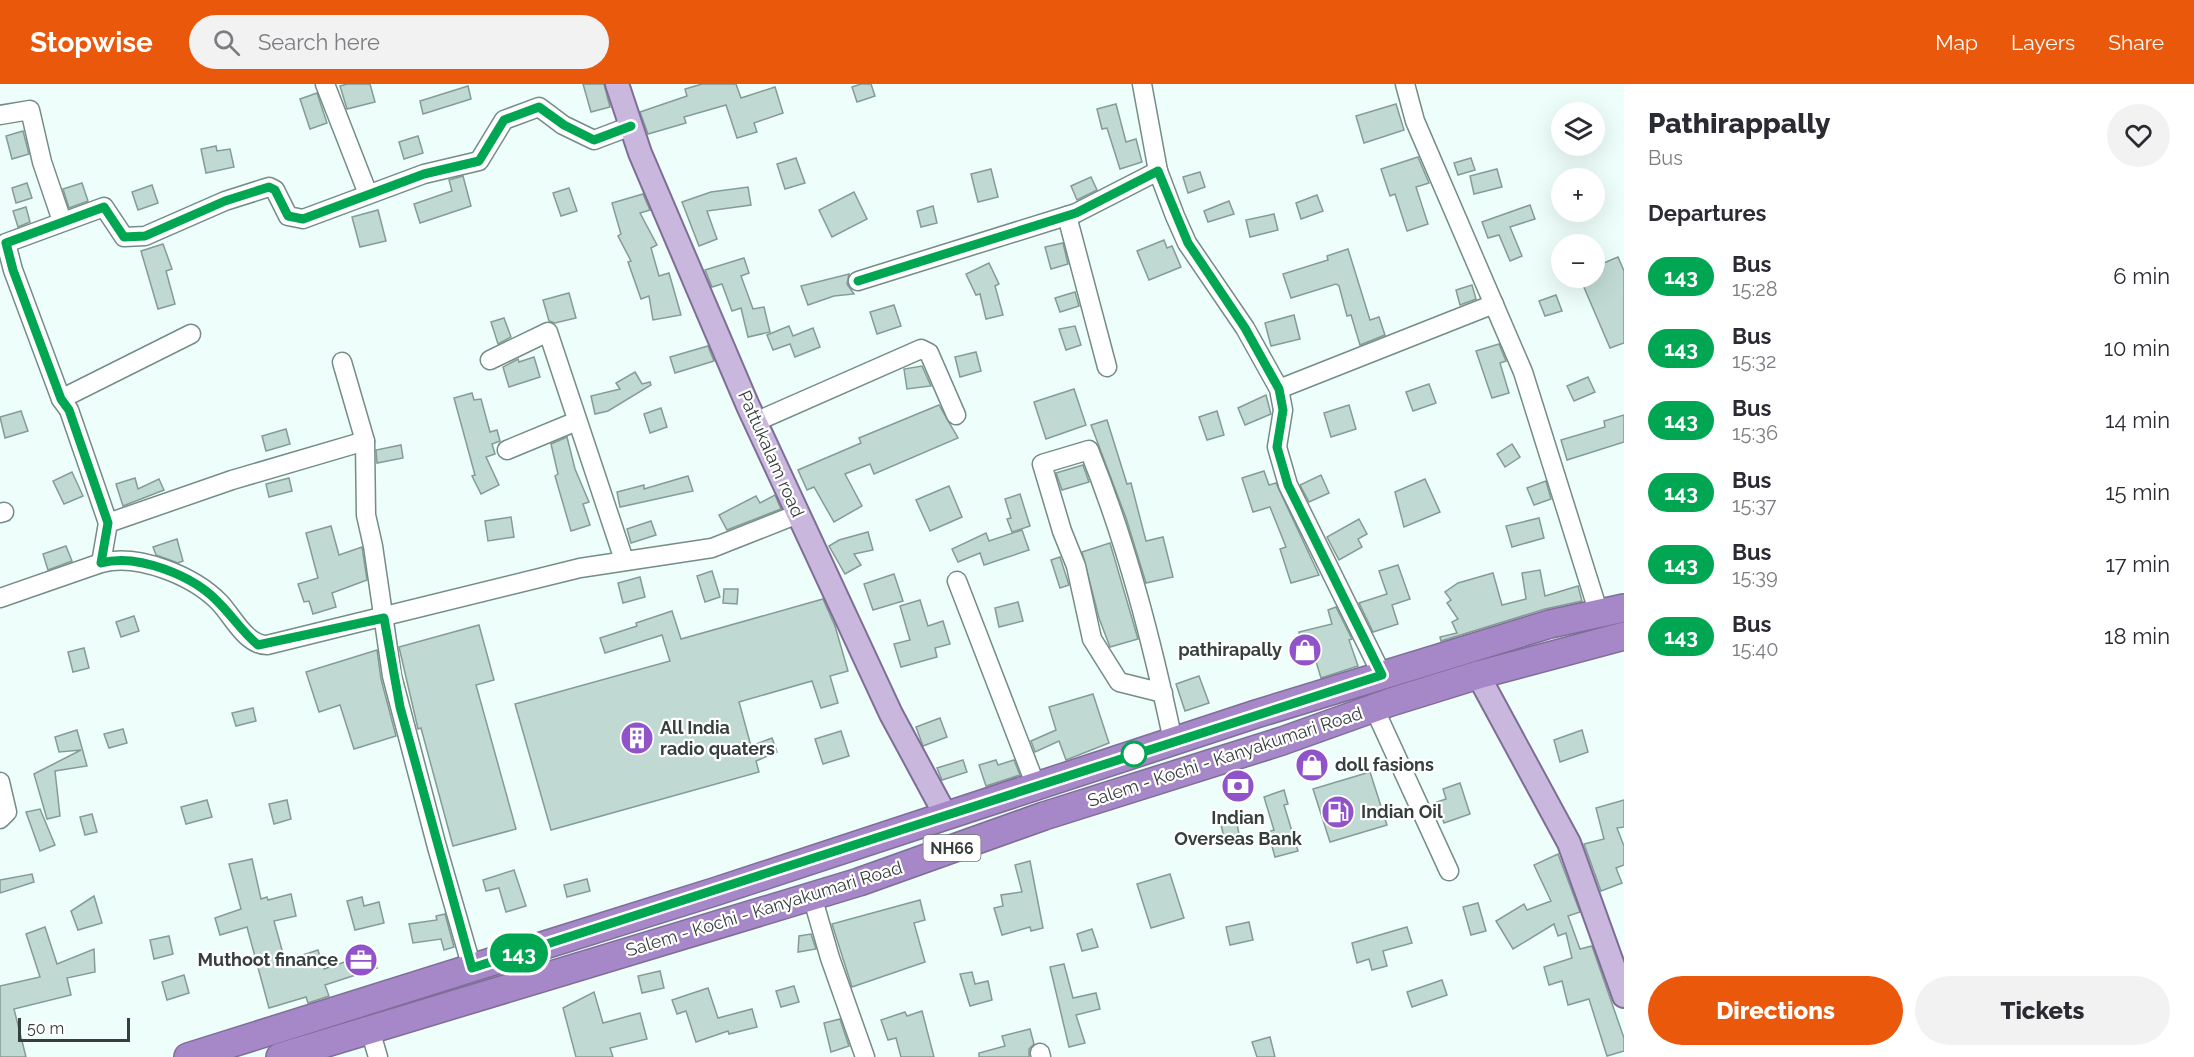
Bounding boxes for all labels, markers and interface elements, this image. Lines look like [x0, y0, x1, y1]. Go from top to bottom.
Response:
search box [189, 15, 609, 69]
text: Stopwise [30, 26, 153, 59]
icon: search [210, 26, 243, 59]
text: Search here [258, 29, 380, 55]
text: Map [1935, 30, 1978, 55]
text: Layers [2011, 30, 2075, 55]
text: Share [2108, 30, 2164, 55]
map controls [1551, 102, 1605, 288]
button: layers [1551, 102, 1605, 156]
button: heart [2107, 104, 2170, 167]
text: Pathirappally [1648, 107, 1831, 140]
text: Bus [1648, 146, 1683, 170]
button: + [1551, 168, 1605, 222]
text: Departures [1648, 200, 1766, 226]
button: − [1551, 234, 1605, 288]
text: Bus [1732, 251, 1771, 277]
text: 6 min [2113, 263, 2170, 289]
text: 143 [1664, 264, 1698, 289]
text: 15:28 [1732, 277, 1778, 301]
text: Bus [1732, 323, 1771, 349]
text: 10 min [2104, 335, 2170, 361]
text: 143 [1664, 336, 1698, 361]
text: 15:32 [1732, 349, 1776, 373]
street label: Pattukalam road [734, 387, 809, 520]
text: Bus [1732, 395, 1771, 421]
text: 14 min [2105, 407, 2170, 433]
text: 143 [1664, 408, 1698, 433]
text: 15:36 [1732, 421, 1778, 445]
text: Bus [1732, 467, 1771, 493]
text: 15 min [2105, 479, 2170, 505]
text: 143 [1664, 480, 1698, 505]
text: 15:37 [1732, 493, 1777, 517]
text: Bus [1732, 539, 1771, 565]
text: 17 min [2105, 551, 2170, 577]
text: 143 [1664, 552, 1698, 577]
text: 15:39 [1732, 565, 1778, 589]
text: Bus [1732, 611, 1771, 637]
text: 18 min [2104, 623, 2170, 649]
text: 143 [1664, 624, 1698, 649]
shop icon: pathirapally [1287, 632, 1323, 668]
text: 15:40 [1732, 637, 1778, 661]
place label: pathirapally [1178, 639, 1282, 660]
street label: Salem - Kochi - Kanyakumari Road [1085, 702, 1365, 811]
place label: All India radio quaters [660, 717, 775, 759]
building icon: All India radio quaters [619, 720, 655, 756]
unlabelled marker [1121, 741, 1147, 767]
shop icon: doll fasions [1294, 747, 1330, 783]
place label: doll fasions [1335, 754, 1434, 775]
bank icon: Indian Overseas Bank [1220, 768, 1256, 804]
fuel station icon: Indian Oil [1320, 794, 1356, 830]
place label: Indian Oil [1361, 801, 1443, 822]
place label: Indian Overseas Bank [1174, 807, 1303, 849]
road number: NH66 [924, 835, 980, 861]
street label: Salem - Kochi - Kanyakumari Road [623, 856, 905, 961]
line badge: 143 [484, 934, 554, 972]
text: 143 [502, 941, 536, 966]
office icon: Muthoot finance [343, 942, 379, 978]
place label: Muthoot finance [198, 949, 338, 970]
button: Directions [1648, 976, 1903, 1045]
button: Tickets [1915, 976, 2170, 1045]
scale bar [18, 1015, 130, 1042]
text: 50 m [27, 1019, 64, 1038]

